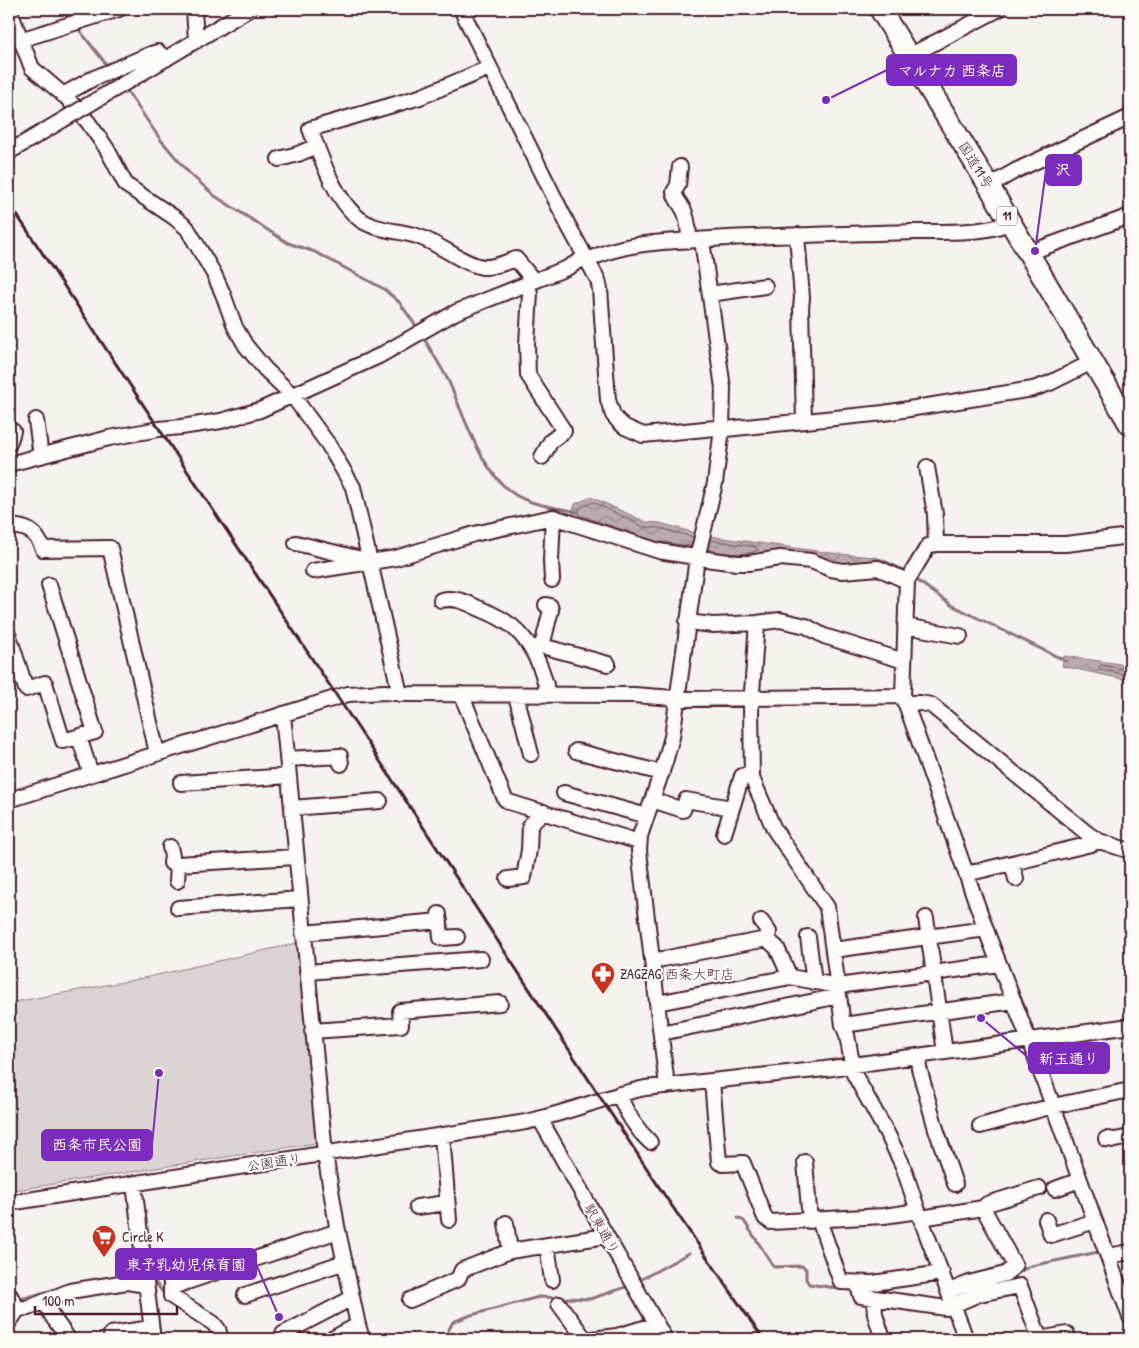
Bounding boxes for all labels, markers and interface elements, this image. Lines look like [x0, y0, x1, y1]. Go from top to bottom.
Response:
callout: マルナカ 西条店 [887, 55, 1016, 85]
text: マルナカ 西条店 [898, 60, 1006, 81]
street label: 国道11号 [955, 138, 998, 192]
callout: 沢 [1046, 155, 1081, 185]
text: 沢 [1055, 159, 1071, 180]
road number: 11 [997, 207, 1017, 226]
pharmacy icon: ZAGZAG 西条大町店 [590, 961, 616, 995]
place label: ZAGZAG 西条大町店 [620, 964, 735, 983]
callout: 新玉通り [1029, 1043, 1109, 1073]
text: 新玉通り [1039, 1048, 1099, 1069]
callout: 西条市民公園 [42, 1130, 152, 1160]
text: 西条市民公園 [52, 1134, 142, 1155]
street label: 公園通り [245, 1148, 303, 1175]
street label: 駅東通り [580, 1200, 625, 1258]
supermarket icon: Circle K [91, 1224, 117, 1258]
place label: Circle K [122, 1227, 164, 1246]
callout: 東予乳幼児保育園 [116, 1249, 256, 1279]
text: 東予乳幼児保育園 [126, 1254, 246, 1275]
scale bar [35, 1283, 178, 1315]
text: 100 m [42, 1290, 75, 1311]

